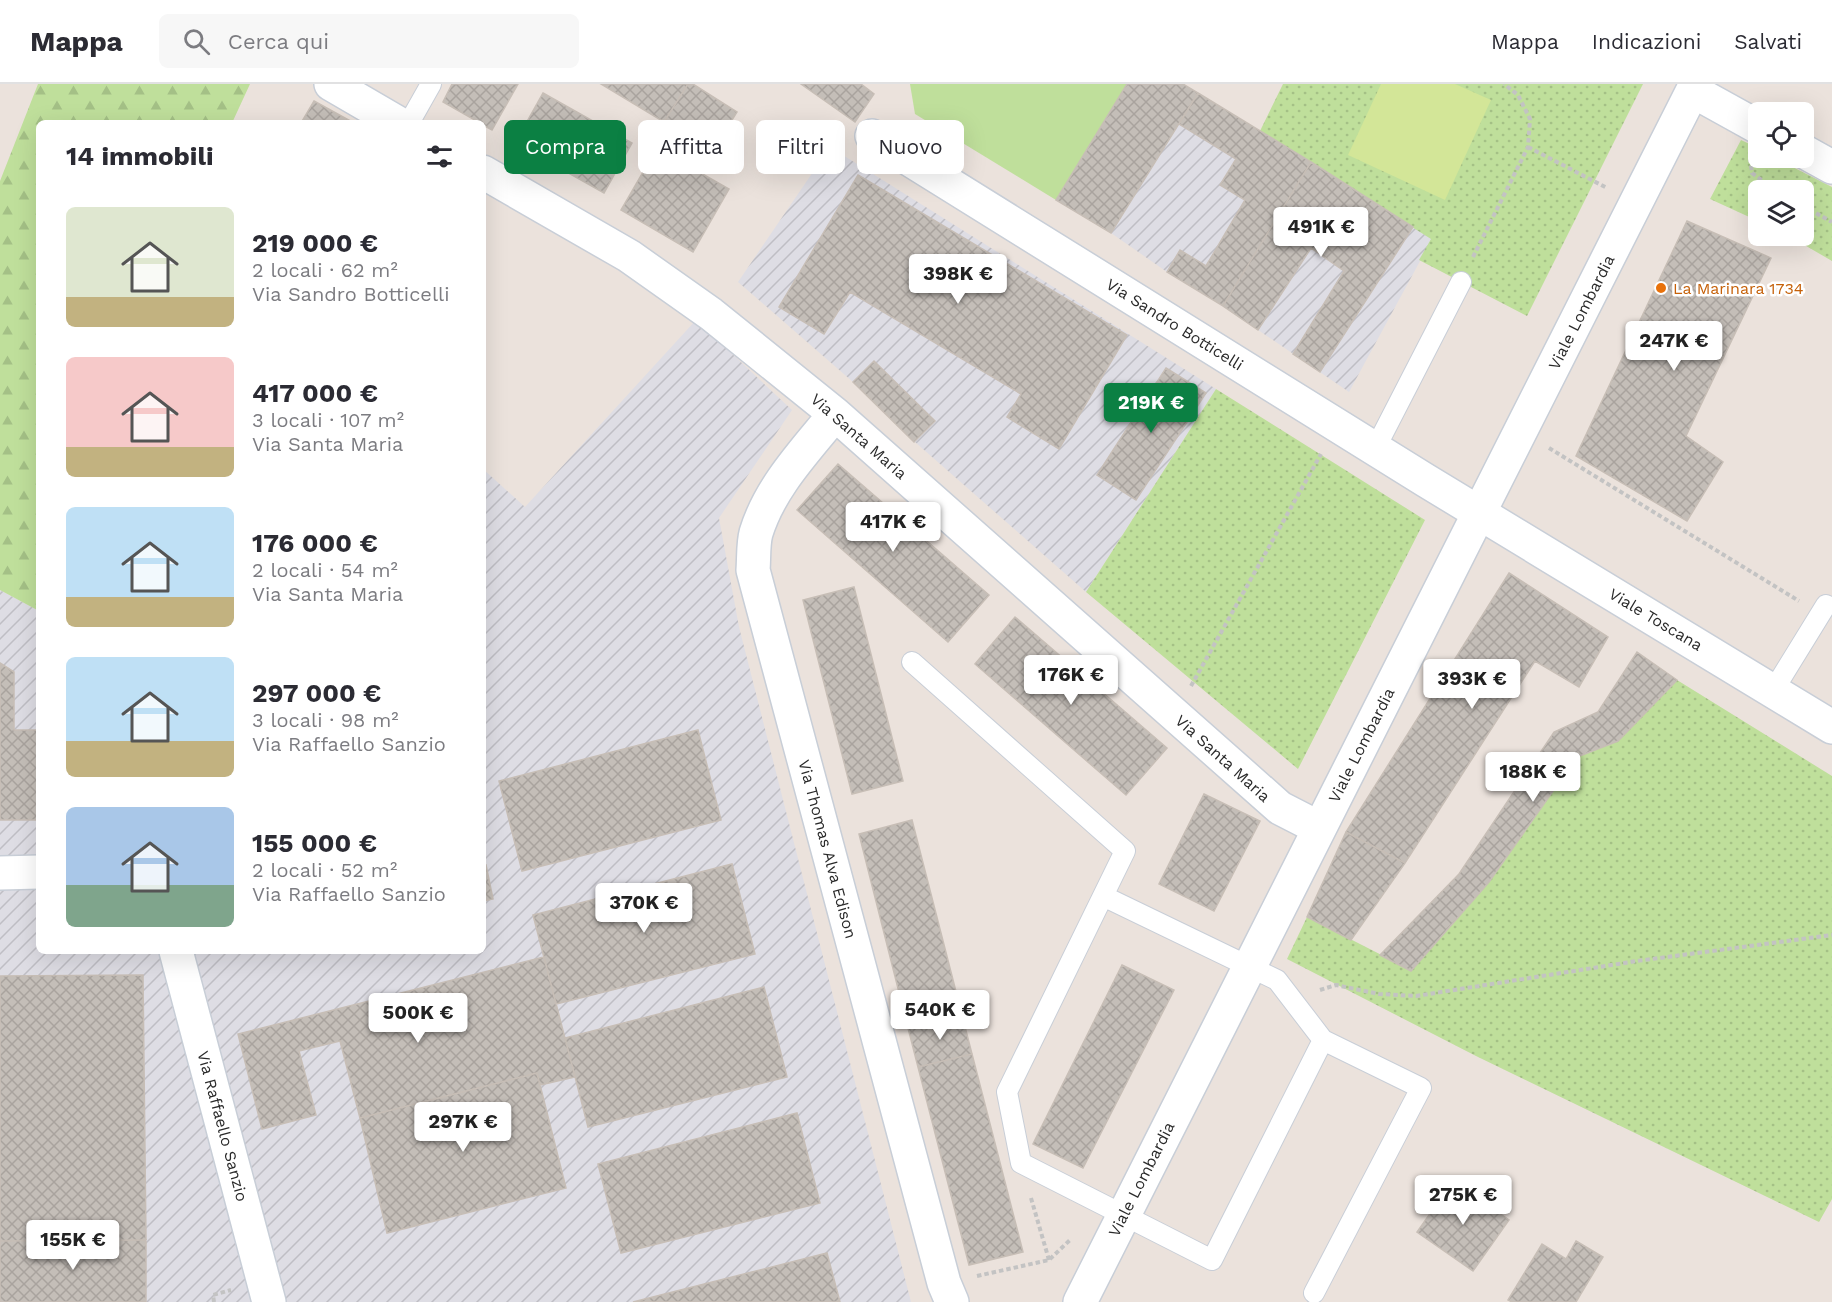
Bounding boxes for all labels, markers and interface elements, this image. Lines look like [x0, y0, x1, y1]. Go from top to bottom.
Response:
search box [159, 14, 579, 68]
text: Mappa [30, 25, 123, 58]
icon: search [180, 25, 213, 58]
text: Cerca qui [228, 29, 329, 54]
text: Mappa [1491, 29, 1559, 54]
text: Indicazioni [1592, 29, 1701, 54]
text: Salvati [1734, 29, 1802, 54]
map controls [1748, 102, 1814, 246]
button: locate [1748, 102, 1814, 168]
chip: Compra [504, 120, 626, 174]
chip: Affitta [638, 120, 744, 174]
chip: Filtri [756, 120, 845, 174]
chip: Nuovo [857, 120, 964, 174]
icon: filters [423, 140, 456, 173]
text: 14 immobili [66, 141, 213, 171]
button: layers [1748, 180, 1814, 246]
pin: 491K € [1272, 207, 1370, 258]
text: 491K € [1287, 214, 1355, 238]
text: 219 000 € [252, 228, 378, 258]
icon: home [114, 231, 186, 303]
street label: Viale Lombardia [1544, 252, 1619, 373]
pin: 398K € [909, 254, 1007, 305]
text: 2 locali · 62 m² [252, 258, 398, 282]
text: 398K € [923, 261, 993, 285]
street label: Via Sandro Botticelli [1103, 275, 1247, 374]
place label: La Marinara 1734 [1673, 279, 1804, 298]
marker: La Marinara 1734 [1654, 281, 1668, 295]
text: Via Sandro Botticelli [252, 282, 449, 306]
pin: 247K € [1625, 321, 1723, 372]
text: 247K € [1639, 328, 1709, 352]
text: 417 000 € [252, 378, 378, 408]
icon: home [114, 381, 186, 453]
pin: 219K € [1102, 383, 1200, 434]
street label: Via Santa Maria [807, 390, 911, 483]
text: 219K € [1118, 390, 1184, 414]
text: 3 locali · 107 m² [252, 408, 404, 432]
text: Via Santa Maria [252, 432, 403, 456]
pin: 417K € [844, 502, 942, 553]
text: 417K € [860, 509, 926, 533]
text: 176 000 € [252, 528, 378, 558]
icon: home [114, 531, 186, 603]
text: 2 locali · 54 m² [252, 558, 398, 582]
text: Via Santa Maria [252, 582, 403, 606]
street label: Viale Toscana [1606, 584, 1706, 655]
pin: 176K € [1022, 655, 1120, 706]
pin: 393K € [1423, 659, 1521, 710]
text: 176K € [1038, 662, 1104, 686]
text: 393K € [1437, 666, 1507, 690]
text: 297 000 € [252, 678, 381, 708]
icon: home [114, 681, 186, 753]
street label: Viale Lombardia [1324, 685, 1399, 806]
text: 3 locali · 98 m² [252, 708, 399, 732]
street label: Via Santa Maria [1171, 711, 1274, 806]
text: Via Raffaello Sanzio [252, 732, 446, 756]
pin: 188K € [1484, 752, 1582, 803]
street label: Via Thomas Alva Edison [794, 758, 861, 941]
text: 188K € [1499, 759, 1567, 783]
text: 155 000 € [252, 828, 377, 858]
icon: home [114, 831, 186, 903]
text: 2 locali · 52 m² [252, 858, 397, 882]
text: Via Raffaello Sanzio [252, 882, 446, 906]
pin: 370K € [595, 883, 693, 934]
text: 370K € [609, 890, 679, 914]
pin: 540K € [891, 990, 989, 1041]
pin: 500K € [369, 993, 467, 1044]
text: 540K € [905, 997, 975, 1021]
text: 500K € [383, 1000, 453, 1024]
street label: Via Raffaello Sanzio [193, 1049, 252, 1203]
pin: 297K € [414, 1102, 512, 1153]
text: 297K € [428, 1109, 498, 1133]
street label: Viale Lombardia [1104, 1119, 1179, 1240]
pin: 275K € [1414, 1175, 1512, 1226]
text: 275K € [1429, 1182, 1497, 1206]
pin: 155K € [24, 1220, 122, 1271]
text: 155K € [40, 1227, 106, 1251]

